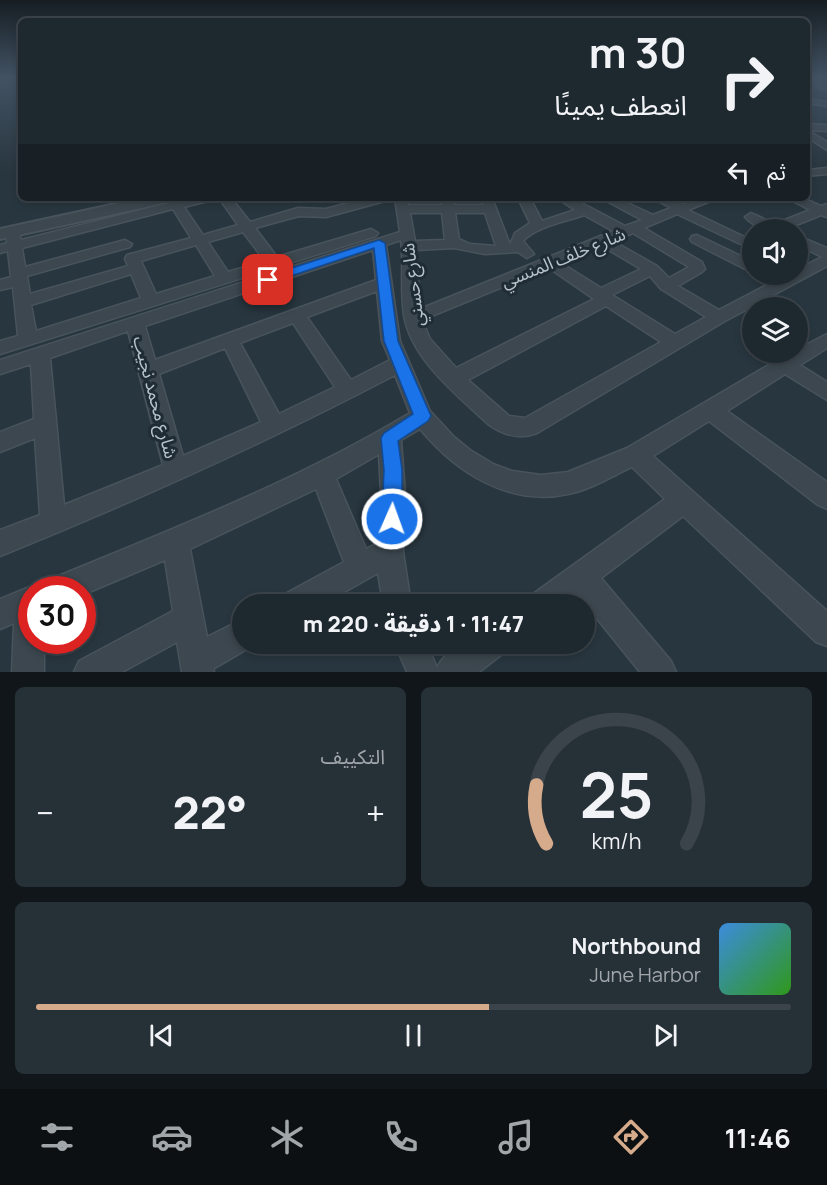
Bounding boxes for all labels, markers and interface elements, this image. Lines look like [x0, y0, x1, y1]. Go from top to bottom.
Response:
text: 30 m [589, 23, 687, 81]
icon: right [708, 42, 786, 120]
text: انعطف يمينًا [554, 86, 687, 123]
icon: left [722, 156, 755, 189]
text: ثم [767, 157, 786, 187]
map controls [742, 219, 808, 363]
button: sound [742, 219, 808, 285]
street label: شارع خلف المنسي [497, 221, 630, 296]
street label: شارع حسني [395, 241, 432, 328]
pin [242, 254, 293, 305]
icon: arrive [251, 263, 284, 296]
button: layers [742, 297, 808, 363]
street label: شارع محمد نجيب [125, 333, 184, 462]
position arrow [360, 487, 424, 551]
speed limit sign: 30 [18, 576, 96, 654]
text: 11:47 · 1 دقيقة · 220 m [303, 609, 524, 639]
text: التكييف [321, 743, 385, 770]
text: 25 [580, 751, 653, 837]
text: 22° [173, 781, 247, 843]
text: − [36, 790, 54, 835]
text: + [366, 790, 385, 835]
text: km/h [592, 826, 641, 855]
text: Northbound [571, 931, 701, 961]
text: June Harbor [589, 961, 701, 988]
icon: previous [145, 1019, 178, 1052]
icon: pause [397, 1019, 430, 1052]
icon: next [649, 1019, 682, 1052]
icon: filters [36, 1116, 78, 1158]
icon: car [151, 1116, 193, 1158]
icon: climate [266, 1116, 308, 1158]
icon: phone [380, 1116, 422, 1158]
icon: music [495, 1116, 537, 1158]
icon: directions [610, 1116, 652, 1158]
text: 11:46 [725, 1119, 791, 1156]

